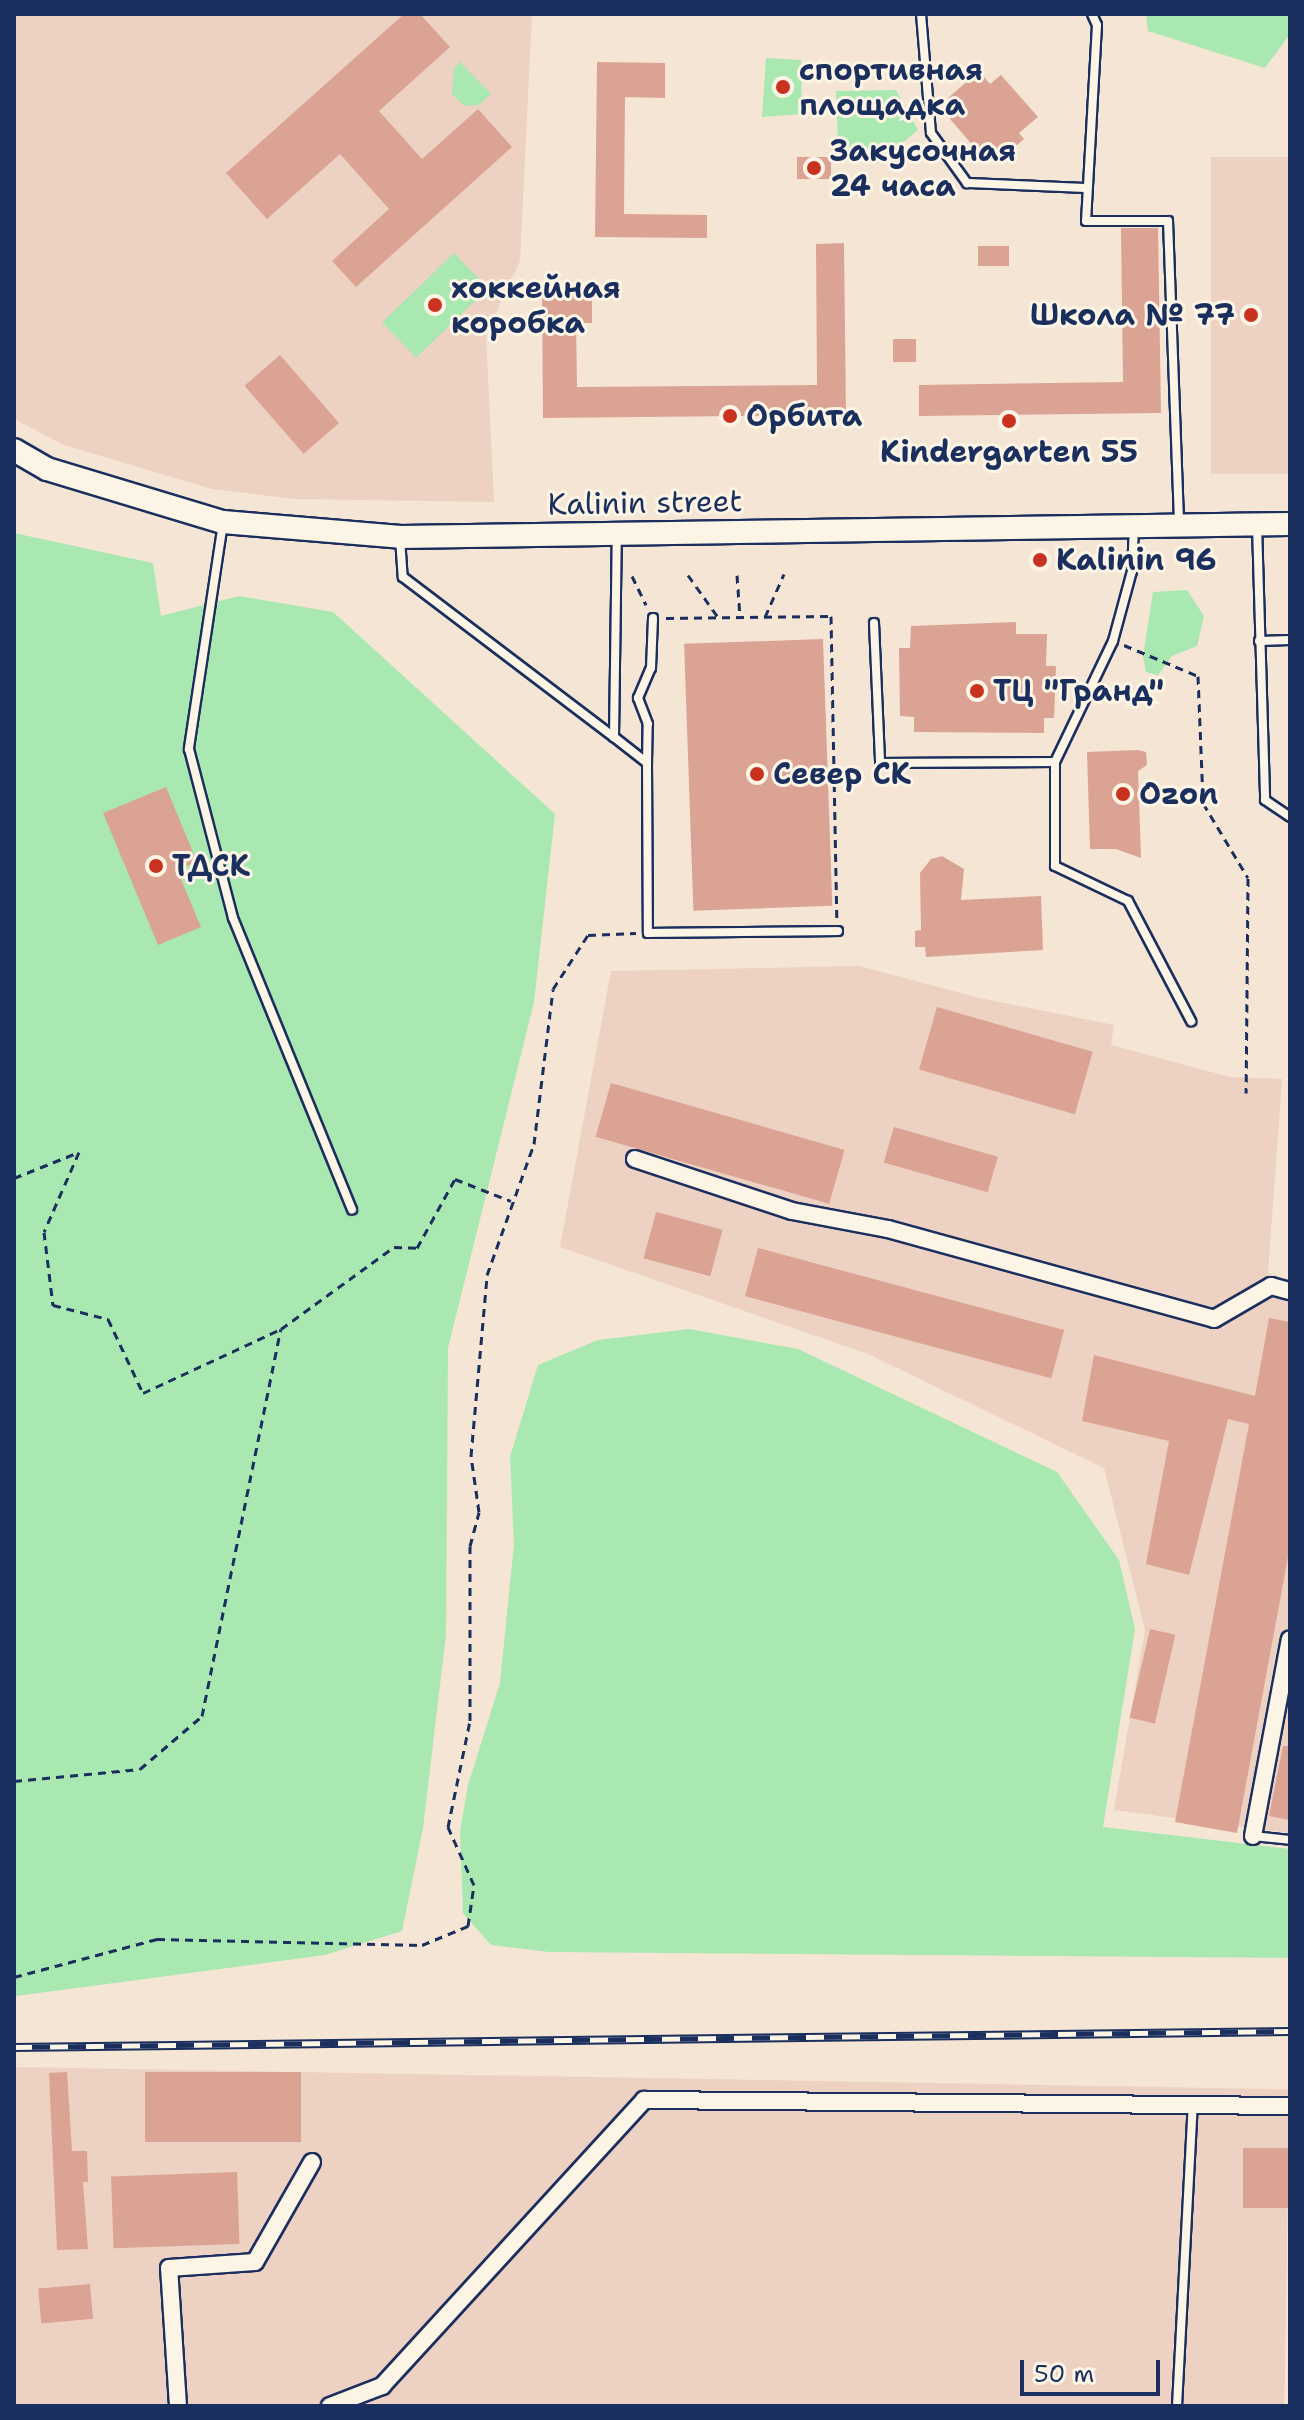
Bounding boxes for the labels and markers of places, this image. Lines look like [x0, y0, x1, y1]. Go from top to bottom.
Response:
place label: спортивная площадка [799, 52, 983, 122]
marker: спортивная площадка [774, 78, 792, 96]
place label: Закусочная 24 часа [830, 133, 1016, 204]
marker: Закусочная 24 часа [805, 159, 823, 177]
place label: хоккейная коробка [451, 270, 621, 340]
marker: хоккейная коробка [426, 296, 444, 314]
place label: Школа № 77 [1030, 297, 1235, 333]
marker: Школа № 77 [1242, 306, 1260, 324]
place label: Орбита [746, 398, 862, 434]
marker: Орбита [721, 407, 739, 425]
marker: Kindergarten 55 [1000, 412, 1018, 430]
place label: Kindergarten 55 [880, 434, 1138, 470]
place label: Kalinin 96 [1056, 542, 1216, 578]
marker: Kalinin 96 [1031, 551, 1049, 569]
place label: ТЦ "Гранд" [993, 673, 1164, 709]
marker: ТЦ "Гранд" [968, 682, 986, 700]
place label: Север СК [773, 756, 911, 792]
marker: Север СК [748, 765, 766, 783]
place label: Ozon [1139, 776, 1218, 812]
marker: Ozon [1114, 785, 1132, 803]
place label: ТДСК [172, 848, 250, 884]
marker: ТДСК [147, 857, 165, 875]

